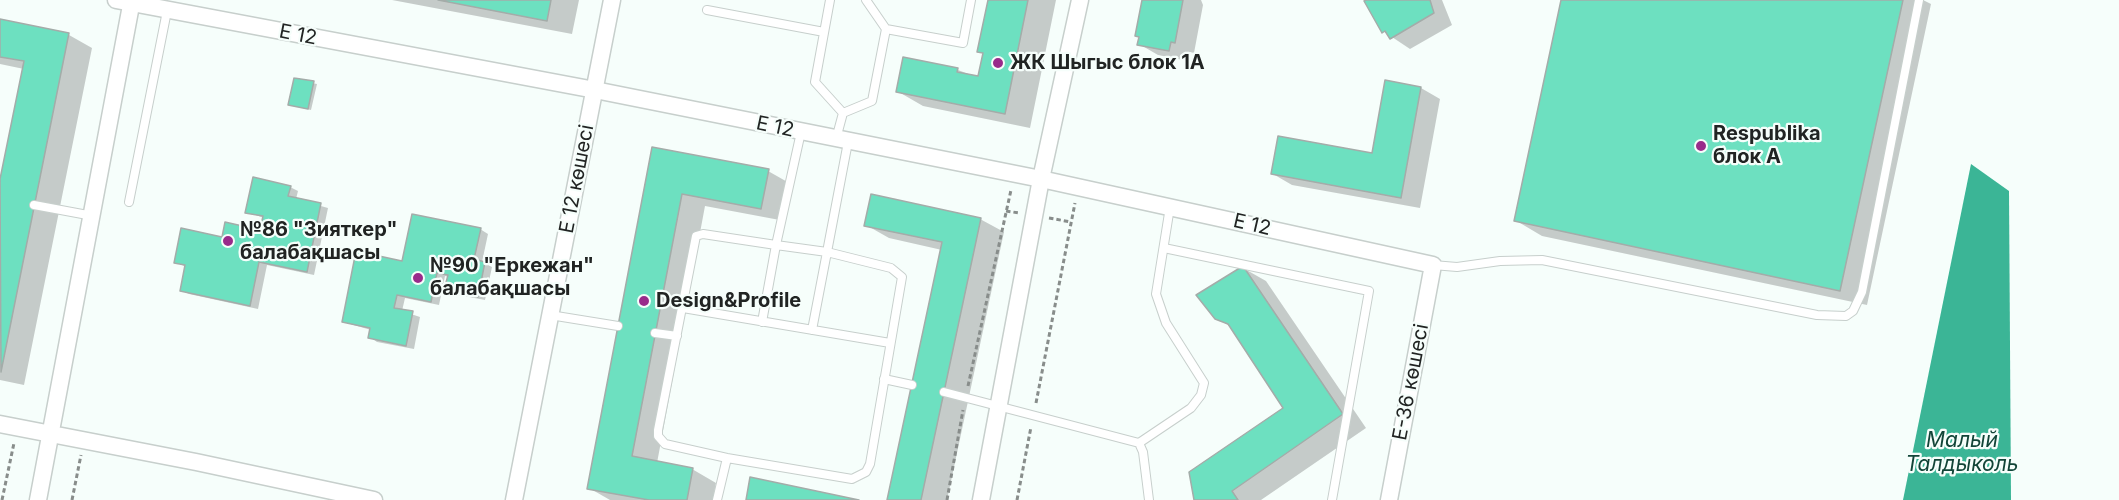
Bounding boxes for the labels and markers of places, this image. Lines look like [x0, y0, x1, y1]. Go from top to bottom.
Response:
place label: ЖК Шыгыс блок 1А [1010, 51, 1205, 75]
marker: ЖК Шыгыс блок 1А [991, 56, 1005, 70]
place label: Respublika блок А [1713, 122, 1821, 169]
marker: Respublika блок А [1694, 139, 1708, 153]
place label: №86 "Зияткер" балабақшасы [240, 218, 397, 265]
marker: №86 "Зияткер" балабақшасы [221, 234, 235, 248]
place label: №90 "Еркежан" балабақшасы [430, 254, 594, 301]
marker: №90 "Еркежан" балабақшасы [411, 271, 425, 285]
place label: Design&Profile [656, 289, 801, 313]
marker: Design&Profile [637, 294, 651, 308]

